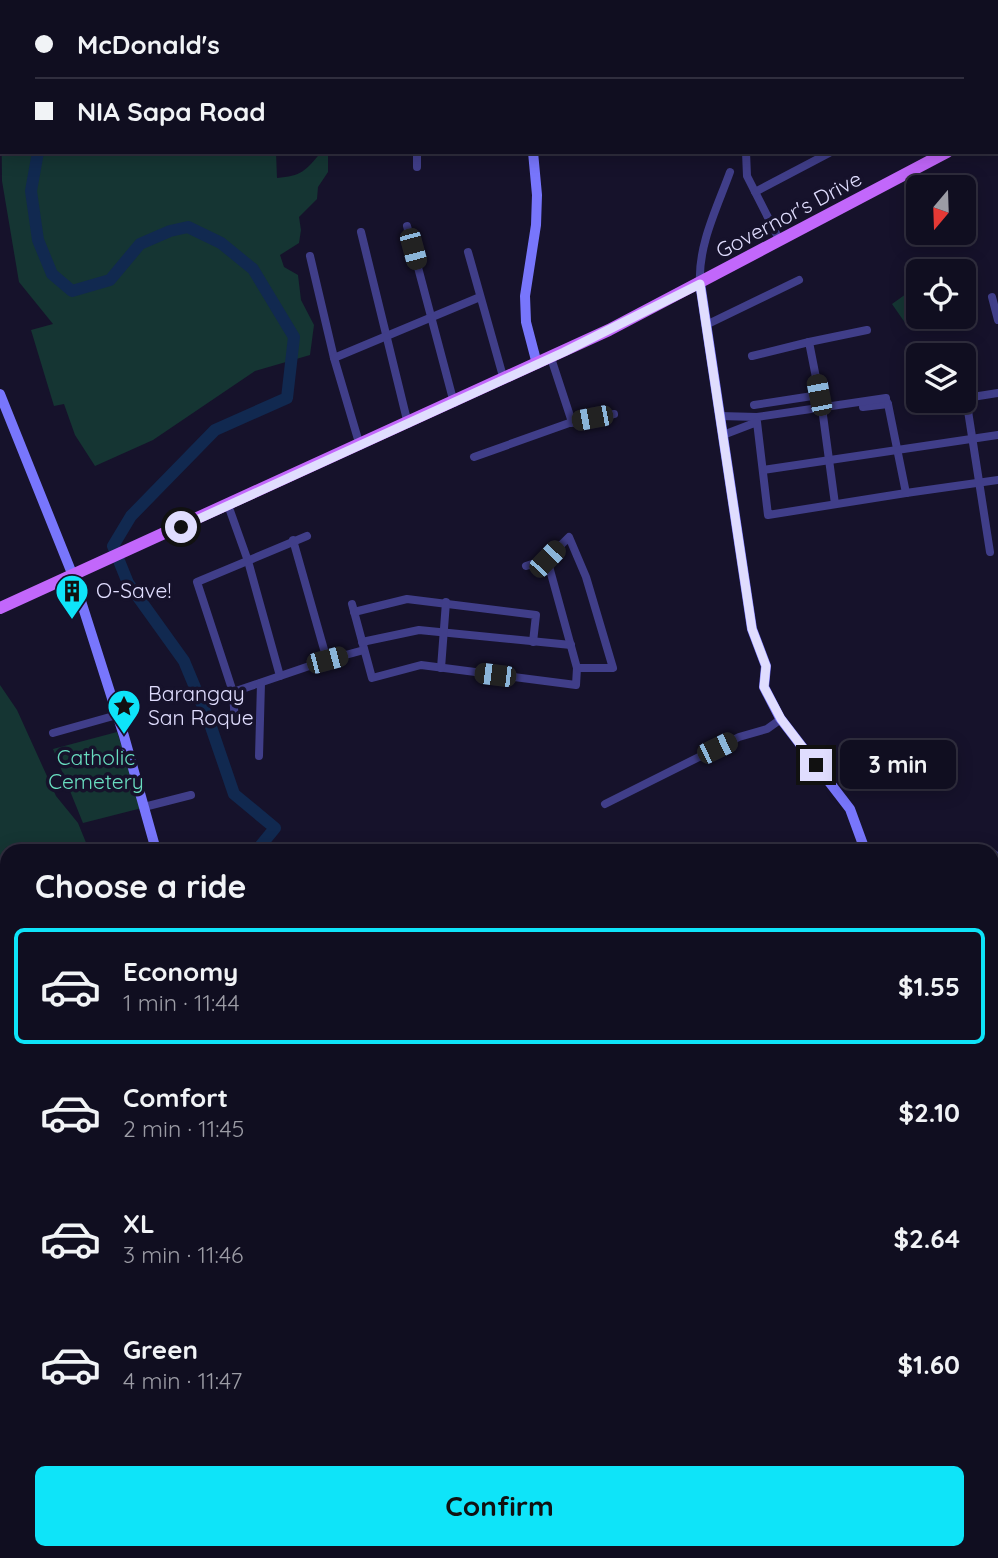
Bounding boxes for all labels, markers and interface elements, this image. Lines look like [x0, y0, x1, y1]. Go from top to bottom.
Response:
text: McDonald's [77, 28, 220, 61]
text: NIA Sapa Road [77, 95, 266, 128]
street label: Governor's Drive [711, 165, 866, 263]
north arrow [906, 175, 976, 245]
map controls [906, 175, 976, 413]
car [398, 226, 429, 272]
button: locate [906, 259, 976, 329]
button: layers [906, 343, 976, 413]
car [805, 372, 834, 418]
car [570, 404, 615, 432]
route start [165, 511, 197, 543]
car [525, 537, 570, 581]
building icon: O-Save! [53, 572, 91, 621]
place label: O-Save! [96, 577, 171, 603]
car [304, 644, 351, 676]
car [473, 662, 518, 688]
place label: Barangay San Roque [148, 680, 254, 730]
place icon: Barangay San Roque [105, 687, 143, 736]
car [694, 729, 741, 767]
callout: 3 min [840, 740, 956, 790]
park label: Catholic Cemetery [48, 744, 144, 794]
route end [800, 749, 832, 781]
text: 3 min [868, 750, 928, 779]
text: Choose a ride [35, 866, 247, 906]
icon: car [39, 955, 102, 1018]
text: Economy [123, 955, 238, 988]
text: $1.55 [898, 970, 960, 1003]
text: 1 min · 11:44 [123, 988, 240, 1017]
icon: car [39, 1081, 102, 1144]
text: Comfort [123, 1081, 228, 1114]
text: $2.10 [898, 1096, 960, 1129]
text: 2 min · 11:45 [123, 1114, 244, 1143]
icon: car [39, 1207, 102, 1270]
text: XL [123, 1207, 155, 1240]
text: $2.64 [894, 1222, 960, 1255]
text: 3 min · 11:46 [123, 1240, 243, 1269]
icon: car [39, 1333, 102, 1396]
text: Green [123, 1333, 198, 1366]
text: $1.60 [898, 1348, 960, 1381]
text: 4 min · 11:47 [123, 1366, 242, 1395]
button: Confirm [35, 1466, 964, 1546]

